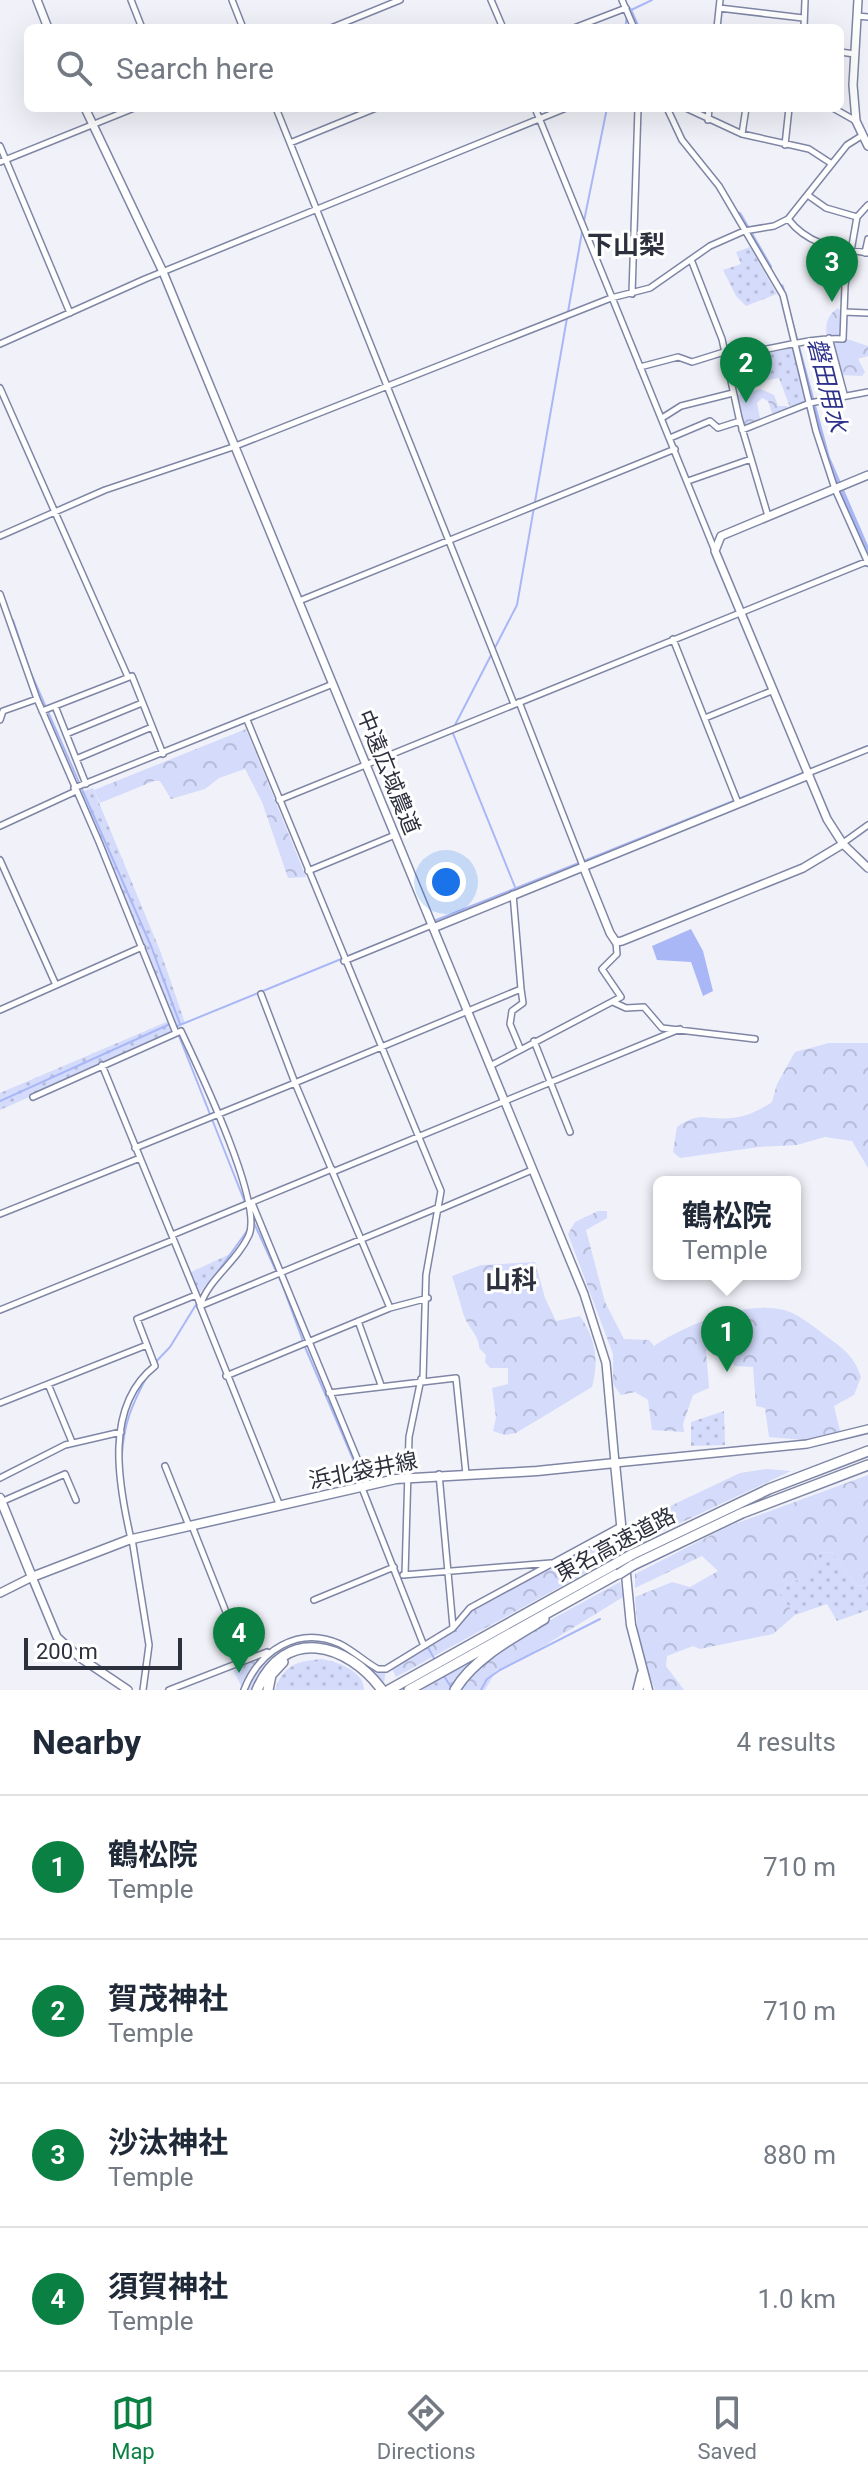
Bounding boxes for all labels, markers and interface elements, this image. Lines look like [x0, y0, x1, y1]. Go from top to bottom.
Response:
search box [24, 24, 844, 112]
icon: search [52, 46, 96, 90]
text: Search here [116, 51, 274, 86]
district label: 下山梨 [587, 230, 665, 260]
pin: 3 [806, 236, 858, 302]
water label: 磐田用水 [802, 335, 853, 438]
pin: 2 [720, 337, 772, 403]
street label: 中遠広域農道 [352, 706, 425, 838]
your location [426, 862, 466, 902]
popup [653, 1176, 801, 1280]
text: 鶴松院 [682, 1198, 772, 1233]
text: Temple [682, 1235, 768, 1265]
district label: 山科 [485, 1265, 537, 1295]
pin: 1 [701, 1306, 753, 1372]
street label: 浜北袋井線 [307, 1448, 419, 1493]
street label: 東名高速道路 [551, 1502, 679, 1586]
pin: 4 [213, 1607, 265, 1673]
scale bar [24, 1634, 182, 1670]
text: 200 m [36, 1639, 98, 1664]
text: Nearby [32, 1722, 141, 1762]
text: 4 results [737, 1727, 836, 1757]
text: 鶴松院 [108, 1837, 198, 1872]
text: 1 [51, 1852, 65, 1882]
text: 710 m [763, 1852, 836, 1882]
text: Temple [108, 1874, 194, 1904]
text: 賀茂神社 [108, 1981, 228, 2016]
text: 2 [51, 1996, 65, 2026]
text: 710 m [763, 1996, 836, 2026]
text: Temple [108, 2018, 194, 2048]
text: 沙汰神社 [108, 2125, 228, 2160]
text: 3 [51, 2140, 65, 2170]
text: 880 m [763, 2140, 836, 2170]
text: Temple [108, 2162, 194, 2192]
text: 須賀神社 [108, 2269, 228, 2304]
text: 4 [51, 2284, 65, 2314]
text: 1.0 km [757, 2284, 836, 2314]
text: Temple [108, 2306, 194, 2336]
tab: Map [111, 2391, 155, 2464]
tab: Directions [377, 2391, 476, 2464]
tab: Saved [698, 2391, 757, 2464]

